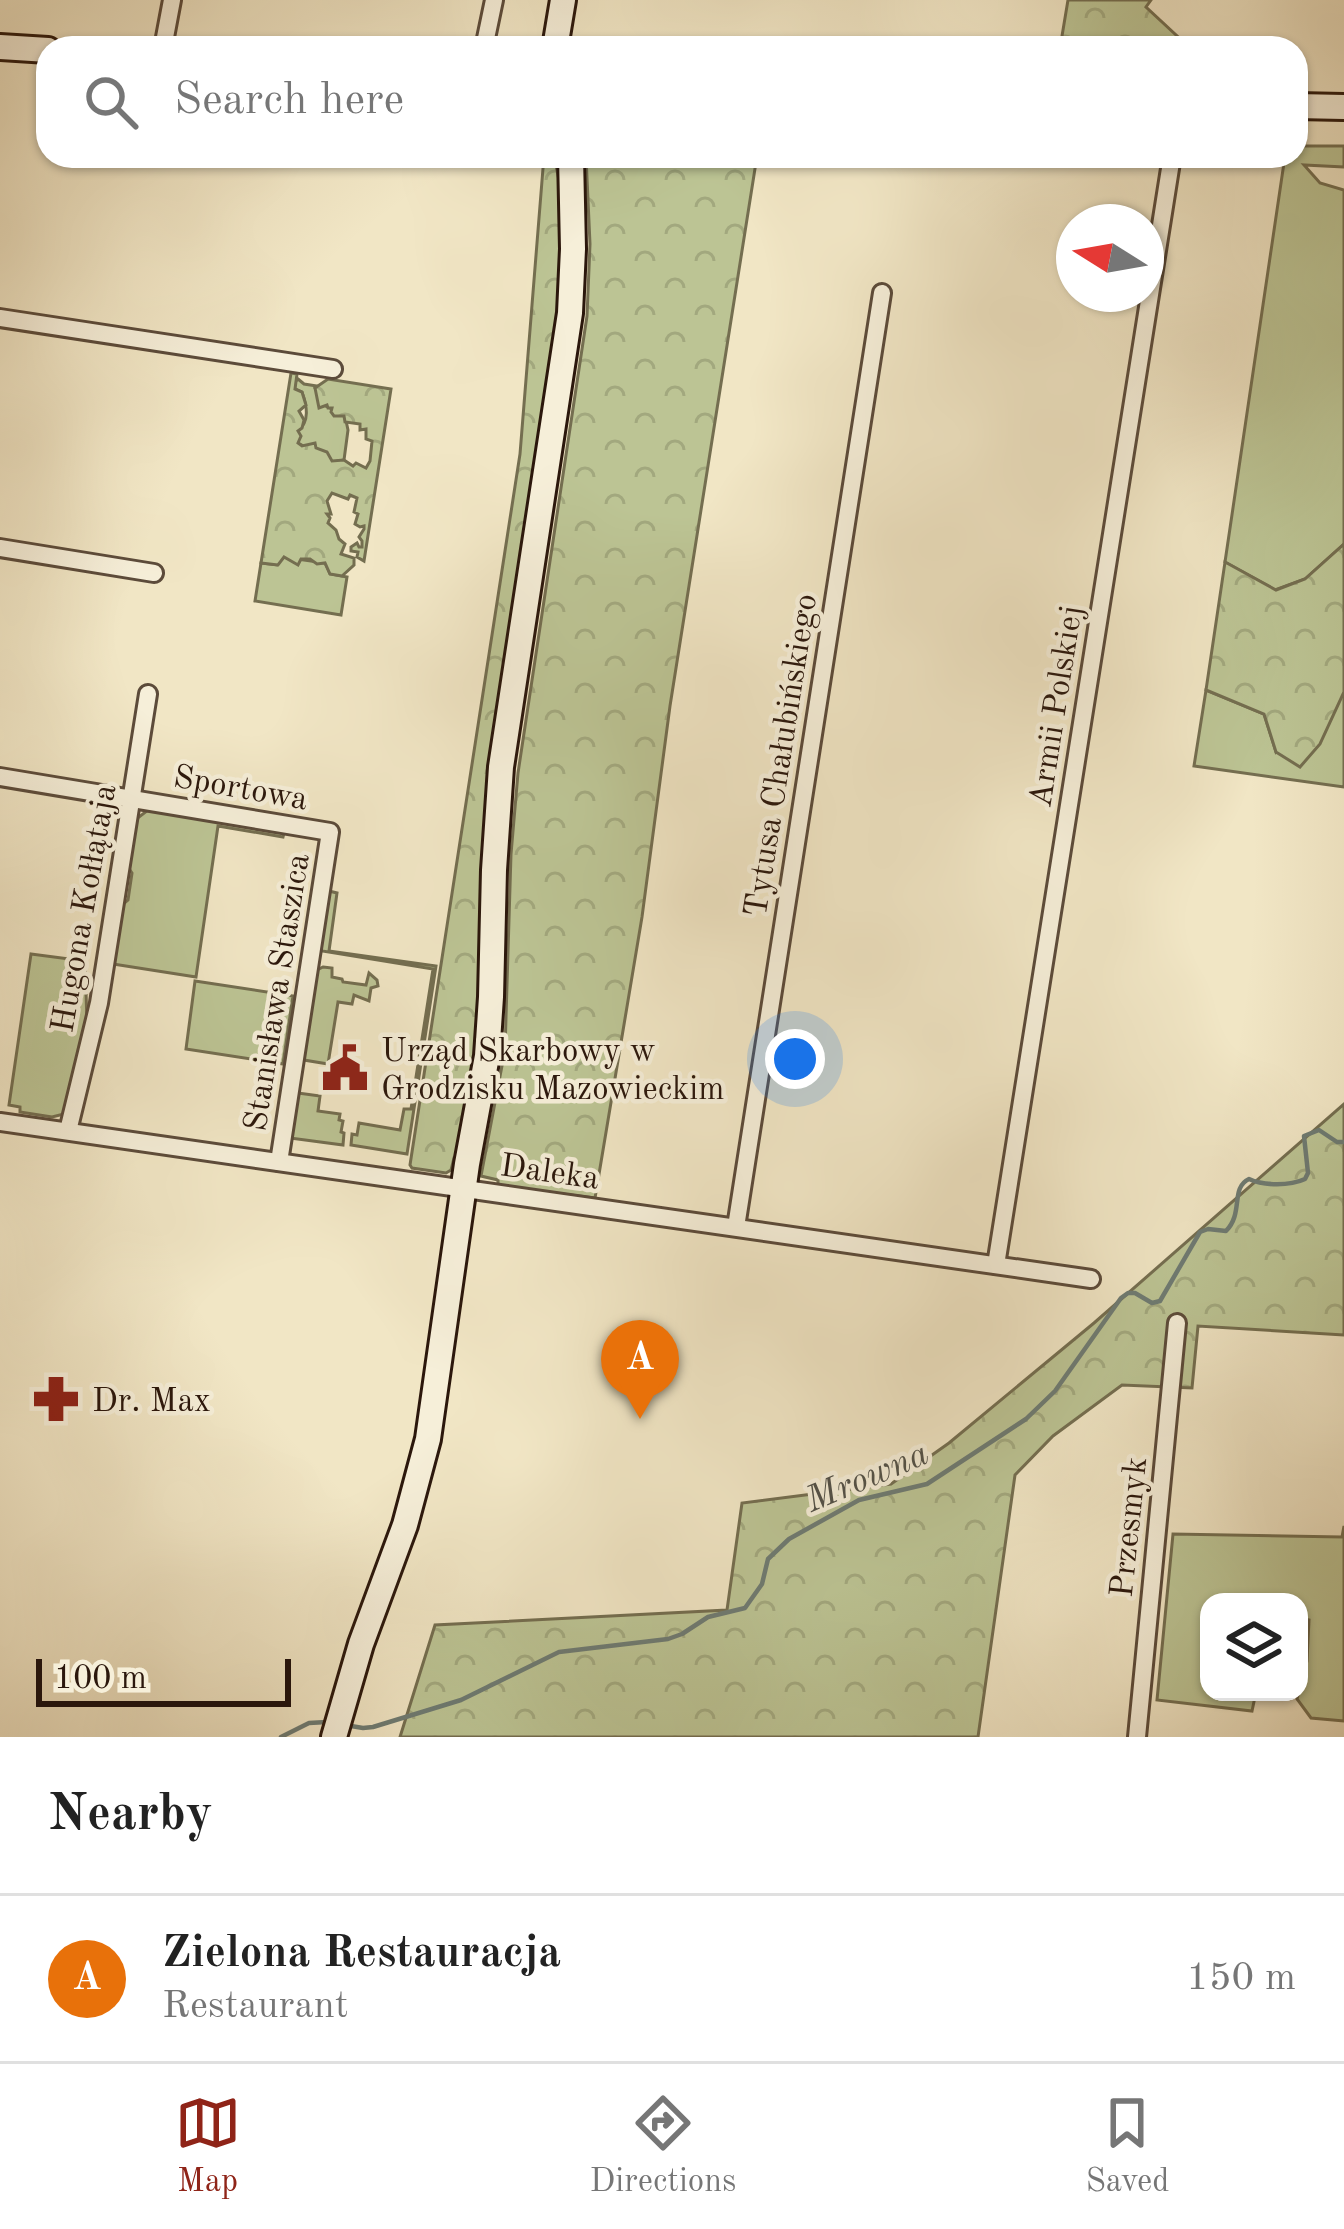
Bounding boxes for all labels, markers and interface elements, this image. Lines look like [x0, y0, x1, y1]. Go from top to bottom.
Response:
search box [36, 36, 1308, 168]
icon: search [78, 69, 144, 135]
text: Search here [174, 79, 404, 124]
north arrow [1056, 204, 1164, 312]
street label: Tytusa Chałubińskiego [741, 592, 824, 919]
street label: Armii Polskiej [1025, 603, 1090, 810]
street label: Sportowa [171, 761, 310, 817]
street label: Hugona Kołłątaja [47, 782, 124, 1035]
street label: Stanisława Staszica [240, 851, 317, 1134]
your location [765, 1029, 825, 1089]
place label: Urząd Skarbowy w Grodzisku Mazowieckim [381, 1036, 724, 1107]
public building icon: Urząd Skarbowy w Grodzisku Mazowieckim [320, 1043, 370, 1093]
street label: Daleka [498, 1150, 601, 1197]
pin: A [601, 1320, 679, 1419]
pharmacy icon: Dr. Max [31, 1374, 81, 1424]
place label: Dr. Max [92, 1386, 211, 1419]
water label: Mrowna [800, 1437, 934, 1521]
street label: Przesmyk [1107, 1456, 1154, 1599]
map controls [1200, 1593, 1308, 1701]
button: layers [1200, 1593, 1308, 1701]
scale bar [36, 1653, 291, 1706]
text: 100 m [54, 1663, 147, 1696]
text: Nearby [48, 1790, 213, 1841]
text: Zielona Restauracja [162, 1932, 561, 1977]
text: A [72, 1959, 102, 1998]
text: 150 m [1186, 1959, 1296, 1998]
text: Restaurant [162, 1987, 349, 2026]
tab: Map [175, 2090, 241, 2203]
tab: Directions [590, 2090, 736, 2203]
tab: Saved [1085, 2090, 1169, 2203]

